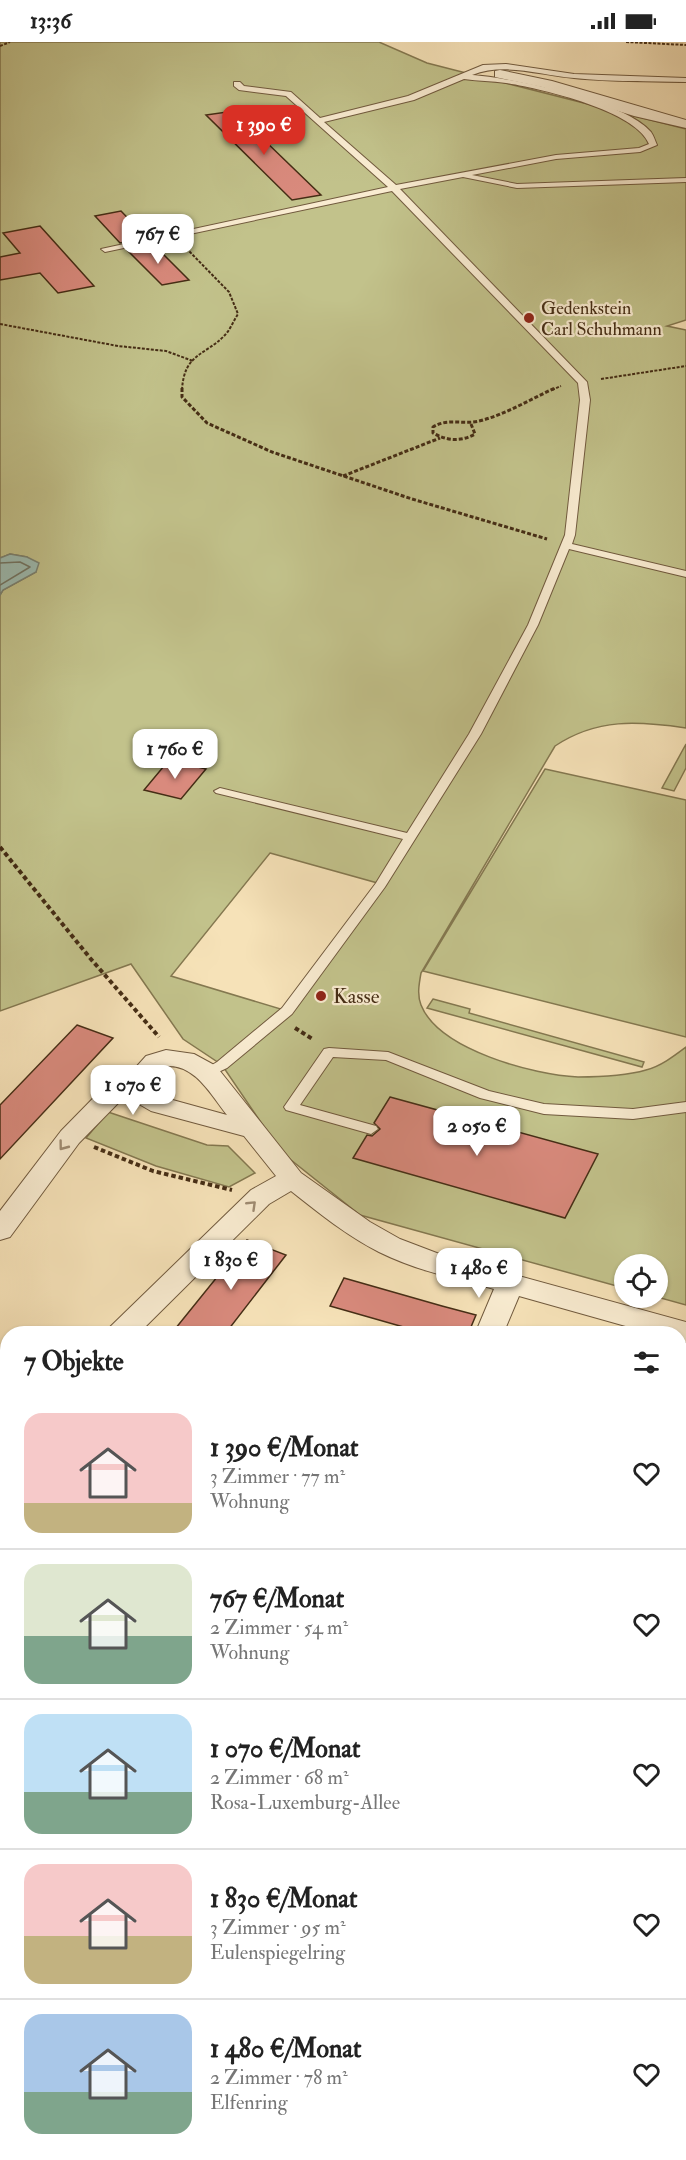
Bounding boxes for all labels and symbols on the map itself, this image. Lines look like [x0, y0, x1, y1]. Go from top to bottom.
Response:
pin: 1 390 € [209, 105, 319, 156]
pin: 767 € [116, 214, 200, 265]
place label: Gedenkstein Carl Schuhmann [541, 297, 662, 341]
marker: Gedenkstein Carl Schuhmann [522, 311, 536, 325]
pin: 1 760 € [120, 729, 230, 780]
place label: Kasse [333, 983, 380, 1010]
marker: Kasse [314, 989, 328, 1003]
pin: 1 070 € [78, 1065, 188, 1116]
pin: 2 050 € [422, 1106, 532, 1157]
one-way arrow [59, 1139, 70, 1150]
one-way arrow [245, 1201, 256, 1212]
pin: 1 830 € [176, 1240, 286, 1291]
pin: 1 480 € [424, 1248, 534, 1299]

